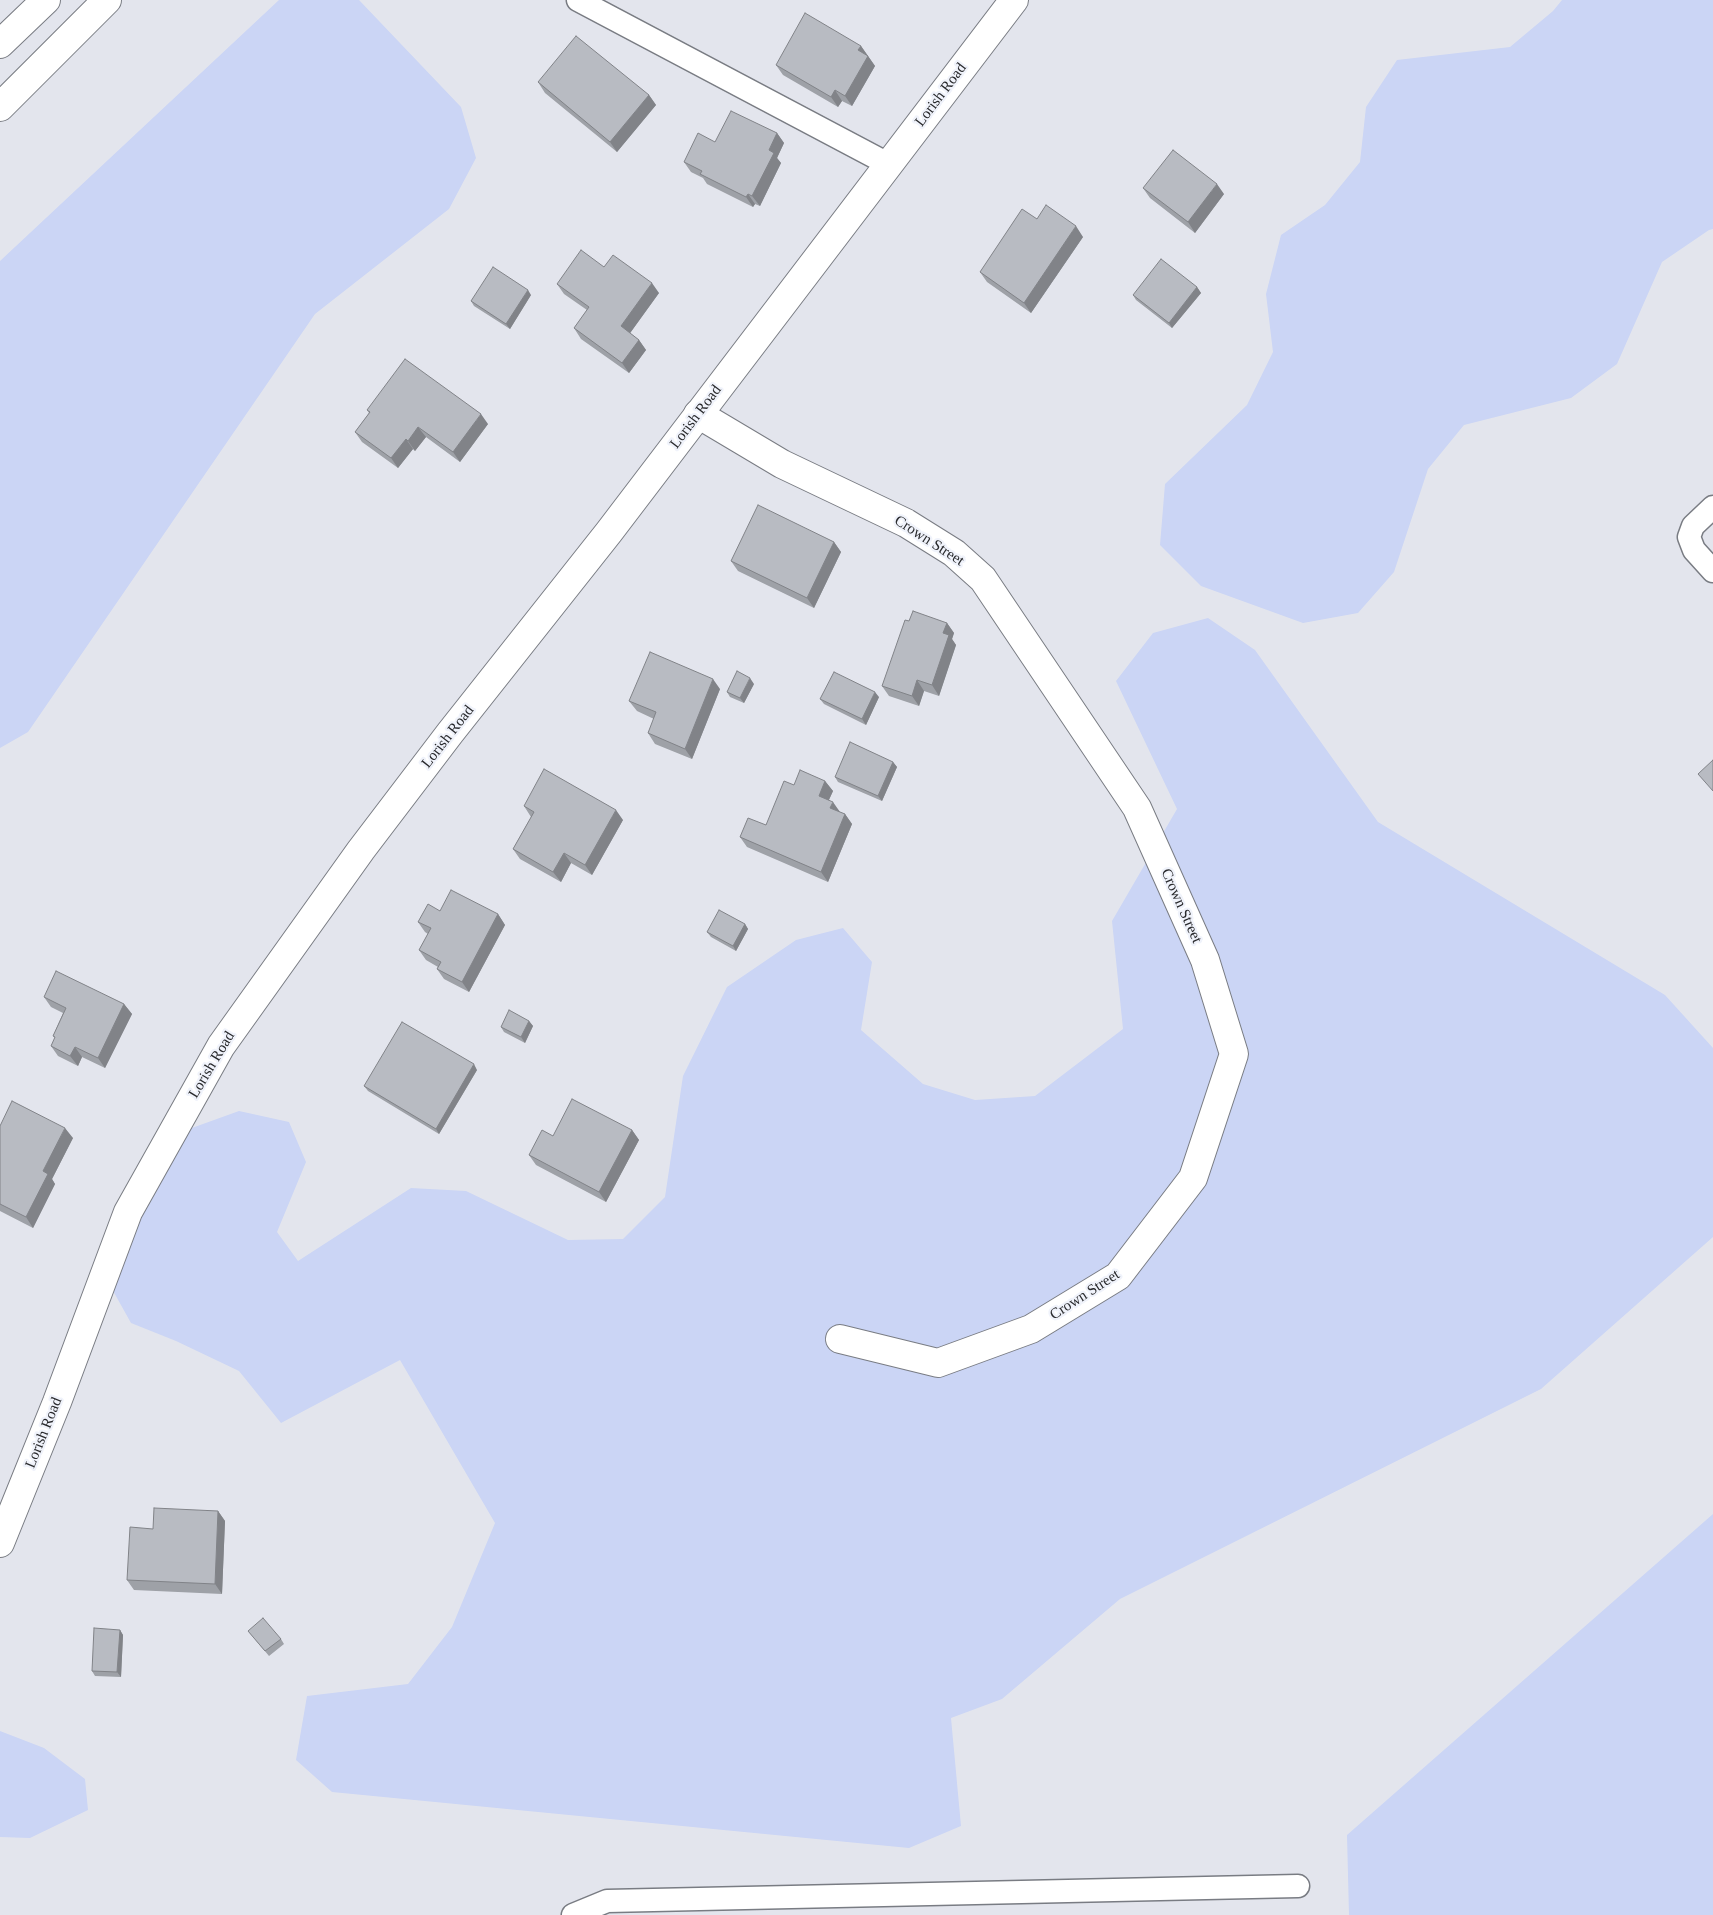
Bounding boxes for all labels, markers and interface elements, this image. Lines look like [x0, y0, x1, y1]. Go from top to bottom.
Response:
street label: Lorish Road [911, 60, 971, 130]
street label: Lorish Road [666, 382, 726, 452]
street label: Crown Street [891, 512, 967, 570]
street label: Lorish Road [418, 702, 478, 772]
street label: Crown Street [1157, 866, 1205, 946]
street label: Lorish Road [185, 1028, 239, 1102]
street label: Crown Street [1047, 1266, 1123, 1324]
street label: Lorish Road [22, 1395, 66, 1471]

